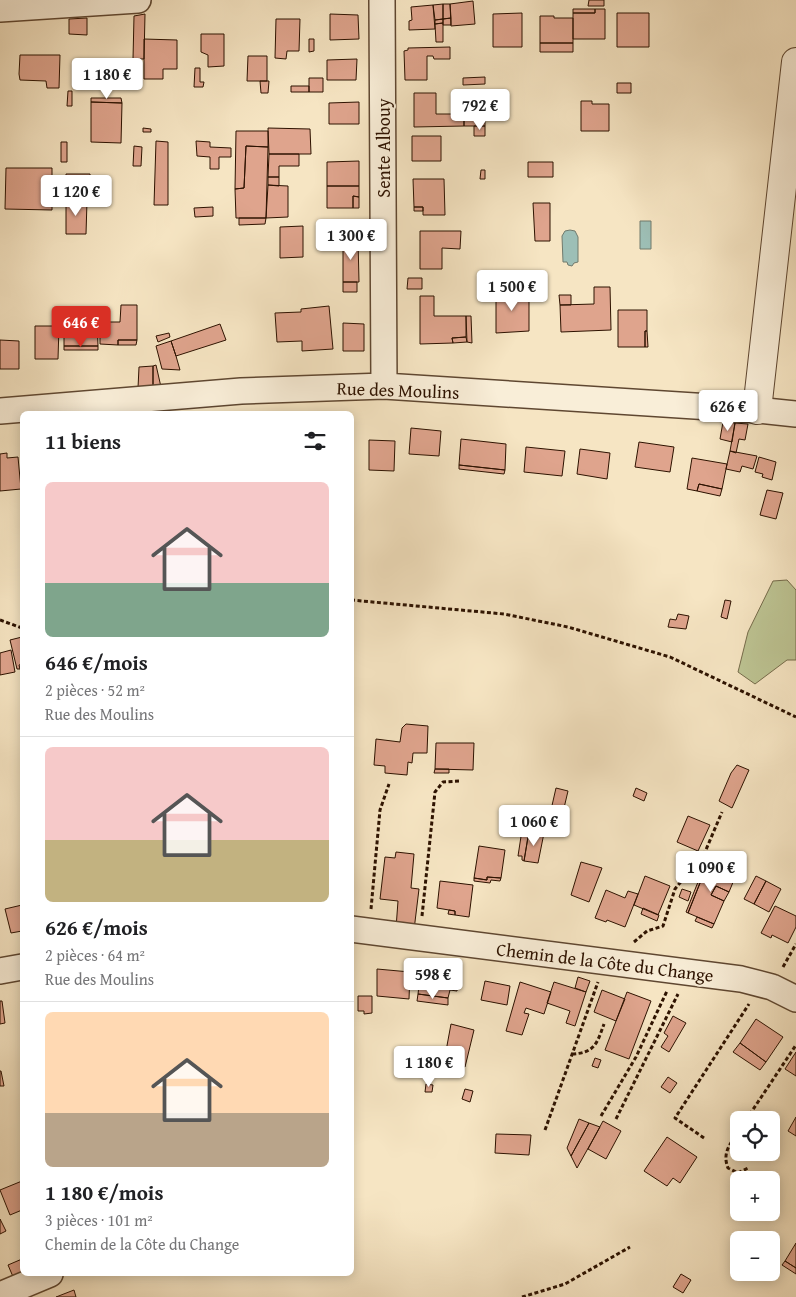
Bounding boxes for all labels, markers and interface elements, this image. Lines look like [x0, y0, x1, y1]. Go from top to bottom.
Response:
pin: 1 180 € [61, 58, 153, 100]
text: 1 180 € [83, 62, 131, 86]
pin: 792 € [445, 88, 515, 131]
text: 792 € [462, 93, 498, 117]
street label: Sente Albouy [370, 98, 397, 198]
pin: 1 120 € [30, 174, 122, 217]
text: 1 120 € [52, 179, 100, 203]
pin: 1 300 € [305, 218, 397, 261]
text: 1 300 € [327, 223, 375, 247]
pin: 1 500 € [466, 270, 558, 312]
text: 1 500 € [488, 274, 536, 298]
pin: 646 € [46, 306, 116, 348]
text: 646 € [63, 310, 99, 334]
street label: Rue des Moulins [336, 374, 460, 406]
pin: 626 € [693, 390, 763, 432]
text: 626 € [710, 394, 746, 418]
text: 11 biens [45, 426, 121, 457]
icon: filters [301, 427, 329, 455]
icon: home [142, 514, 232, 604]
text: 646 €/mois [45, 647, 148, 678]
text: 2 pièces · 52 m² [45, 678, 145, 702]
text: Rue des Moulins [45, 702, 154, 726]
icon: home [142, 780, 232, 870]
pin: 1 060 € [488, 804, 580, 847]
text: 1 060 € [510, 809, 558, 833]
pin: 1 090 € [665, 850, 757, 893]
text: 1 090 € [687, 855, 735, 879]
text: 626 €/mois [45, 912, 148, 943]
street label: Chemin de la Côte du Change [495, 935, 715, 989]
text: 2 pièces · 64 m² [45, 943, 145, 967]
pin: 598 € [398, 958, 468, 1000]
text: 598 € [415, 962, 451, 986]
text: Rue des Moulins [45, 967, 154, 991]
icon: home [142, 1045, 232, 1135]
pin: 1 180 € [383, 1046, 475, 1088]
text: 1 180 € [405, 1050, 453, 1074]
map controls [730, 1111, 780, 1281]
button: locate [730, 1111, 780, 1161]
button: + [730, 1171, 780, 1221]
text: 1 180 €/mois [45, 1177, 163, 1208]
text: 3 pièces · 101 m² [45, 1208, 153, 1232]
button: − [730, 1231, 780, 1281]
text: Chemin de la Côte du Change [45, 1232, 239, 1256]

